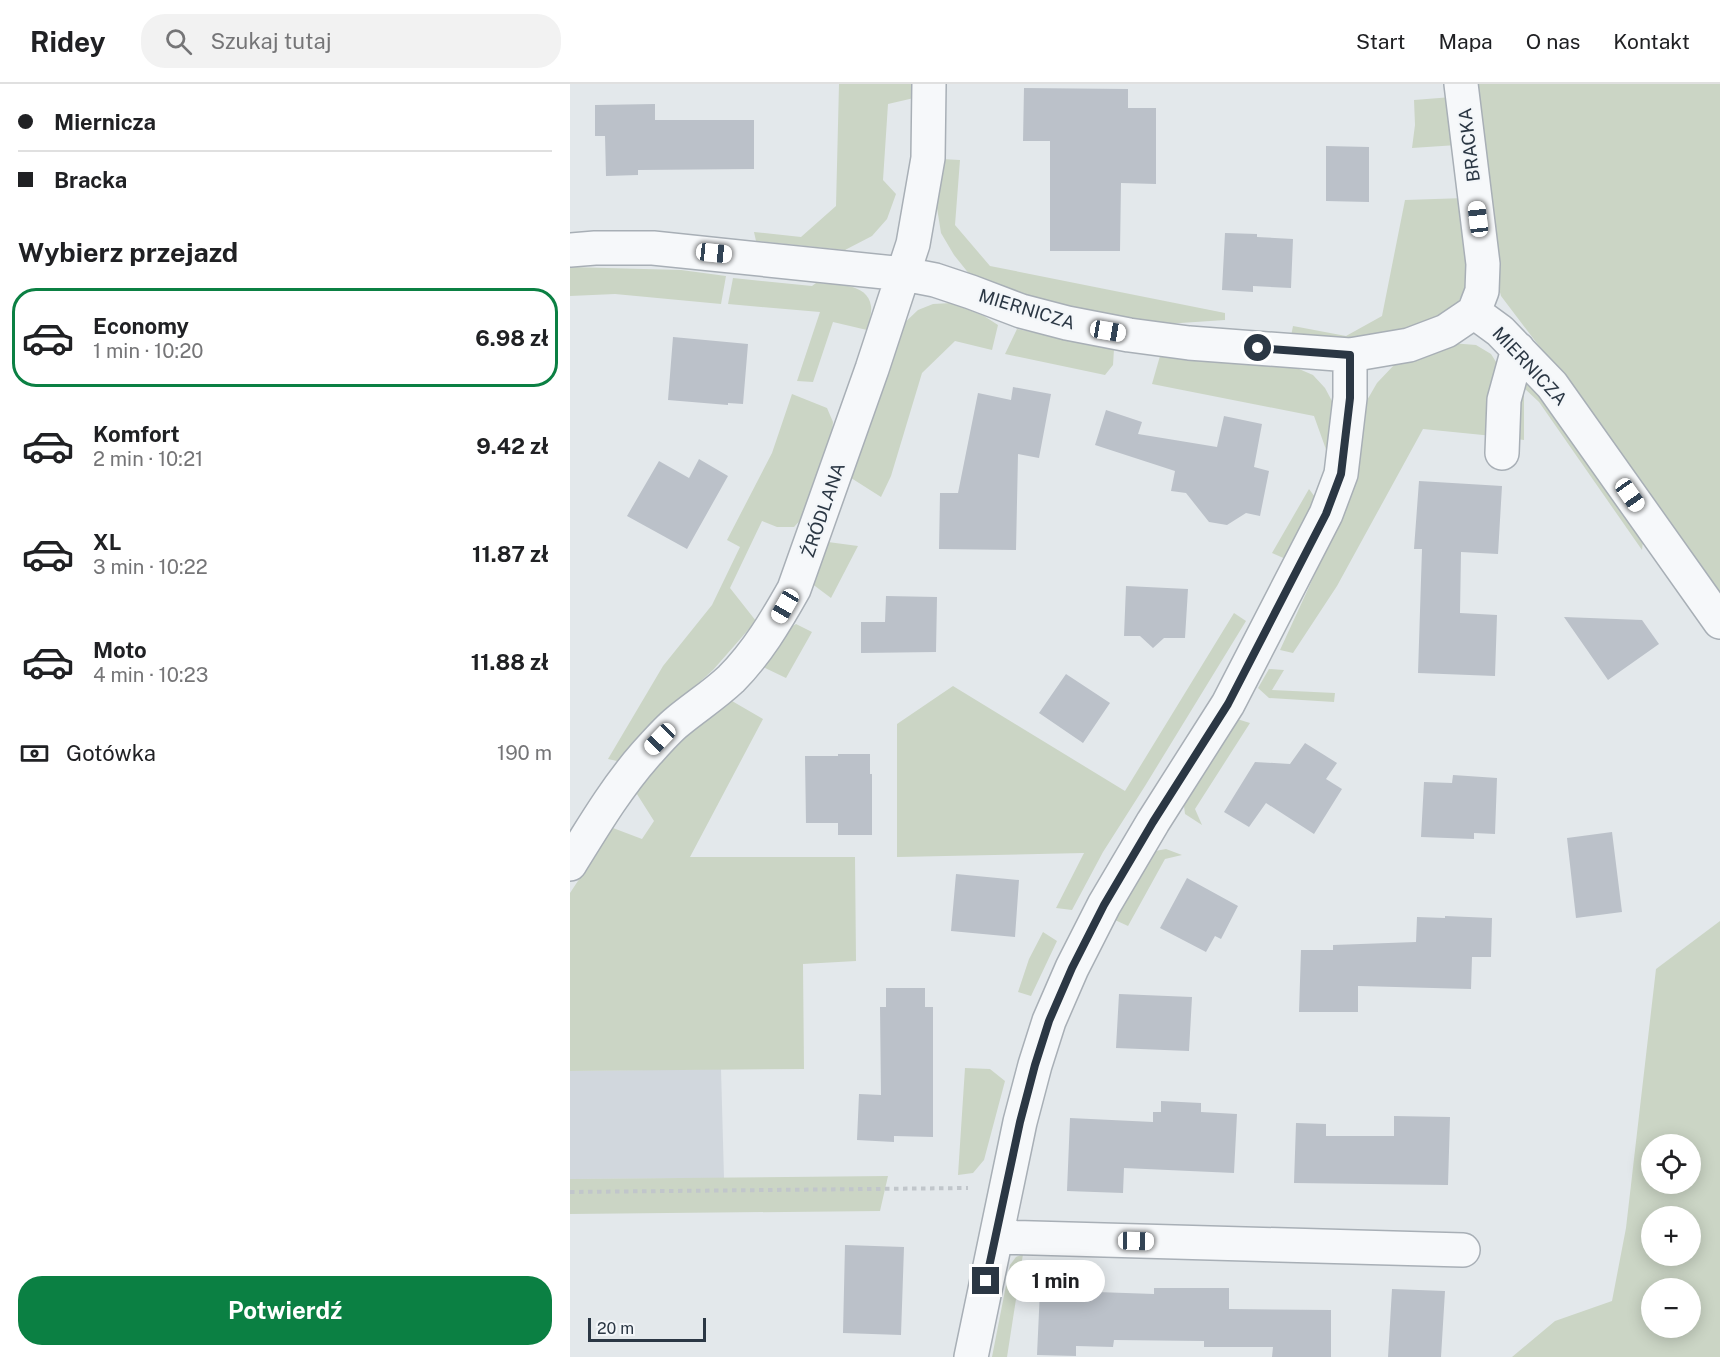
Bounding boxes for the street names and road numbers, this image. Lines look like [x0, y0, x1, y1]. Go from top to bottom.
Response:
street label: BRACKA [1454, 107, 1484, 183]
street label: MIERNICZA [976, 284, 1078, 334]
street label: MIERNICZA [1488, 322, 1572, 410]
street label: ŹRÓDLANA [796, 459, 849, 560]

